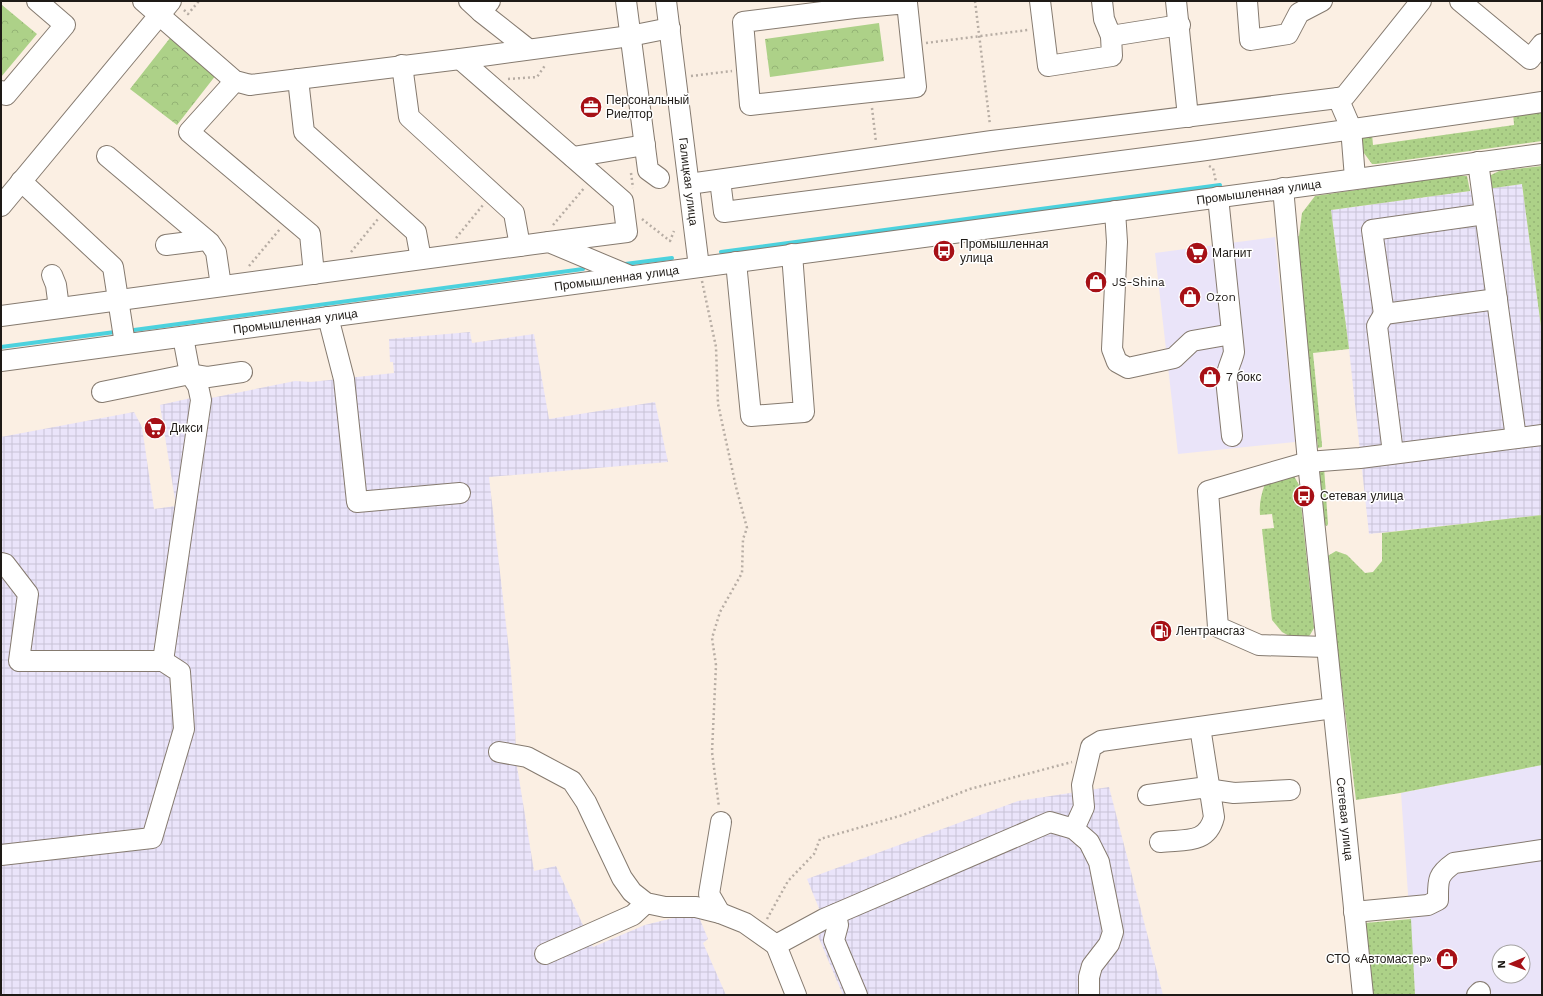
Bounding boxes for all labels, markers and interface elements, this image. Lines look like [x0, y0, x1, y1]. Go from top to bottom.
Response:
place label: Персональный Риелтор [606, 93, 689, 121]
office icon: Персональный Риелтор [578, 94, 604, 120]
street label: Галицкая улица [676, 137, 701, 227]
street label: Промышленная улица [1195, 177, 1322, 207]
place label: Промышленная улица [960, 237, 1049, 265]
bus stop icon: Промышленная улица [931, 238, 957, 264]
supermarket icon: Магнит [1184, 240, 1210, 266]
place label: Магнит [1212, 246, 1253, 260]
street label: Промышленная улица [553, 263, 680, 294]
shop icon: JS-Shina [1083, 269, 1109, 295]
place label: JS-Shina [1112, 275, 1165, 289]
shop icon: Ozon [1177, 284, 1203, 310]
place label: Ozon [1206, 290, 1236, 304]
street label: Промышленная улица [232, 306, 359, 337]
shop icon: 7 бокс [1197, 364, 1223, 390]
place label: 7 бокс [1226, 370, 1261, 384]
supermarket icon: Дикси [142, 415, 168, 441]
place label: Дикси [170, 421, 203, 435]
bus stop icon: Сетевая улица [1291, 483, 1317, 509]
place label: Сетевая улица [1320, 489, 1404, 503]
fuel station icon: Лентрансгаз [1148, 618, 1174, 644]
place label: Лентрансгаз [1176, 624, 1245, 638]
street label: Сетевая улица [1334, 777, 1356, 862]
north arrow [1491, 944, 1531, 984]
shop icon: СТО «Автомастер» [1434, 946, 1460, 972]
place label: СТО «Автомастер» [1326, 952, 1432, 966]
text: N [1495, 960, 1508, 969]

